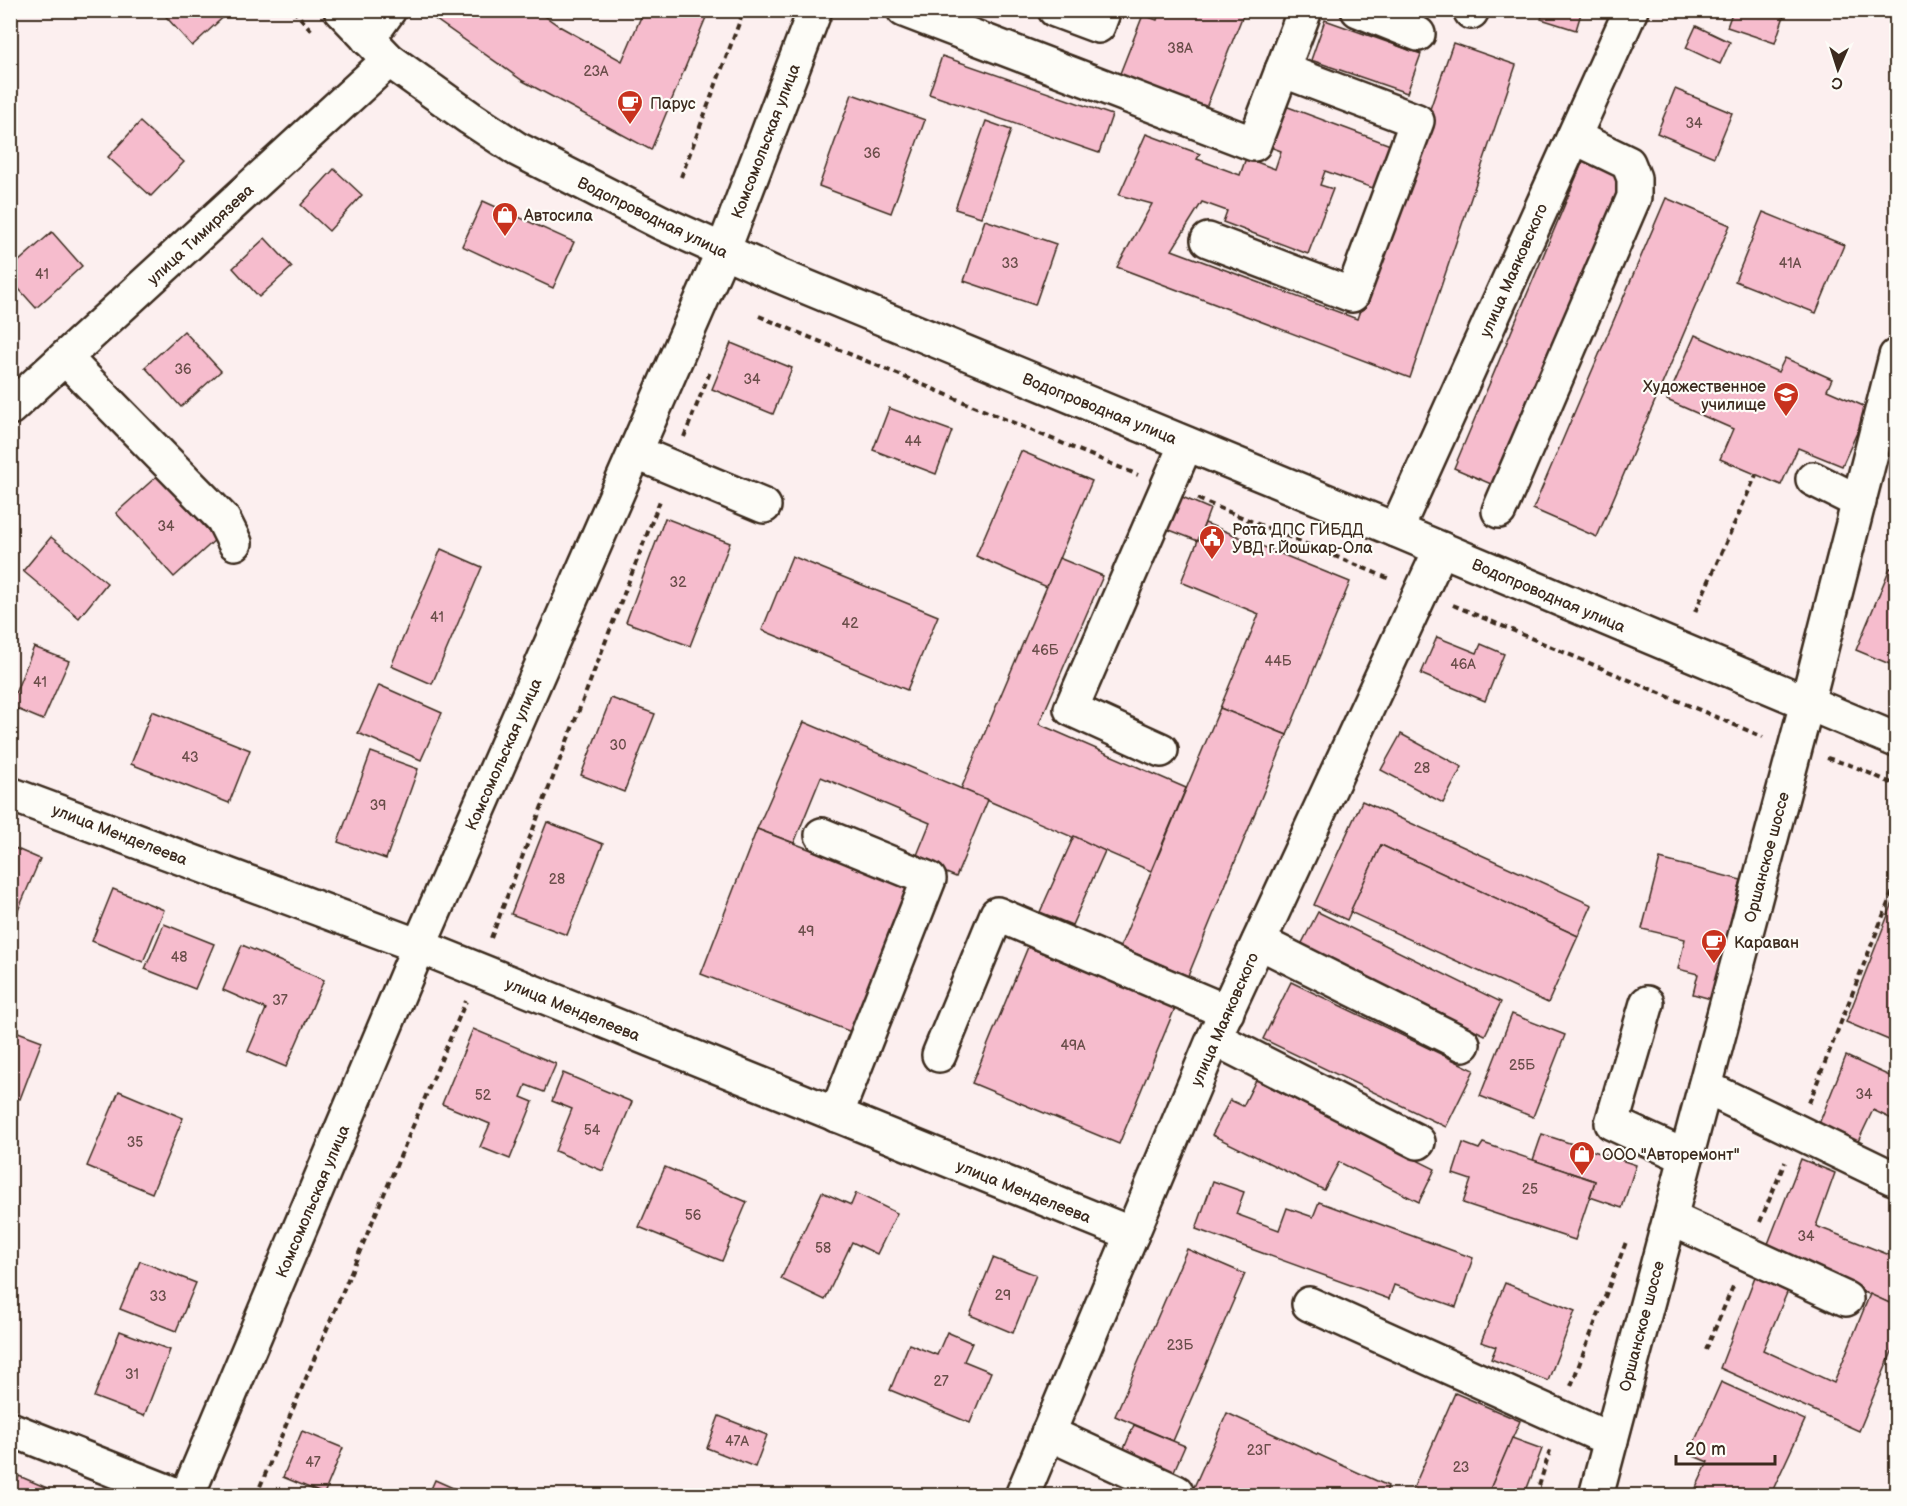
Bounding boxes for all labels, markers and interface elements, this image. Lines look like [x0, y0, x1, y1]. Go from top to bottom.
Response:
north arrow [1808, 39, 1868, 99]
house number: 38А [1167, 40, 1193, 57]
street label: Комсомольская улица [728, 61, 805, 222]
house number: 23А [583, 63, 609, 80]
text: С [1831, 73, 1843, 92]
cafe icon: Парус [615, 88, 645, 126]
place label: Парус [650, 95, 696, 114]
house number: 34 [1685, 115, 1703, 132]
house number: 36 [863, 145, 881, 162]
street label: Водопроводная улица [574, 174, 731, 263]
street label: улица Тимирязева [144, 181, 259, 289]
shop icon: Автосила [490, 200, 520, 238]
street label: улица Маяковского [1476, 201, 1552, 340]
place label: Автосила [523, 207, 593, 226]
house number: 33 [1001, 255, 1019, 272]
house number: 41А [1779, 255, 1802, 272]
house number: 41 [35, 266, 49, 283]
house number: 36 [174, 361, 192, 378]
street label: Водопроводная улица [1019, 370, 1180, 449]
house number: 34 [743, 371, 761, 388]
place label: Художественное училище [1643, 378, 1766, 415]
school or university icon: Художественное училище [1771, 380, 1801, 418]
house number: 44 [904, 433, 922, 450]
house number: 34 [157, 518, 175, 535]
place label: Рота ДПС ГИБДД УВД г.Йошкар-Ола [1232, 521, 1373, 558]
public building icon: Рота ДПС ГИБДД УВД г.Йошкар-Ола [1197, 523, 1227, 561]
street label: Водопроводная улица [1469, 555, 1628, 638]
house number: 32 [670, 574, 687, 591]
house number: 41 [430, 609, 444, 626]
house number: 42 [842, 615, 859, 632]
house number: 46Б [1032, 642, 1059, 659]
house number: 44Б [1265, 653, 1292, 670]
house number: 46А [1450, 656, 1476, 673]
house number: 41 [33, 674, 47, 691]
street label: Комсомольская улица [462, 675, 547, 833]
house number: 30 [610, 737, 626, 754]
house number: 43 [181, 749, 199, 766]
house number: 28 [1414, 760, 1430, 777]
street label: Оршанское шоссе [1741, 790, 1794, 925]
house number: 39 [370, 797, 386, 814]
street label: улица Менделеева [49, 801, 190, 870]
house number: 28 [549, 871, 565, 888]
house number: 49 [798, 923, 814, 940]
cafe icon: Караван [1699, 927, 1729, 965]
place label: Караван [1734, 934, 1799, 953]
house number: 48 [171, 949, 187, 966]
street label: улица Маяковского [1187, 950, 1263, 1089]
street label: улица Менделеева [502, 975, 643, 1046]
house number: 37 [272, 992, 288, 1009]
house number: 49А [1060, 1037, 1086, 1054]
house number: 25Б [1509, 1057, 1535, 1074]
house number: 34 [1855, 1086, 1873, 1103]
house number: 52 [475, 1087, 492, 1104]
street label: Комсомольская улица [273, 1122, 354, 1281]
house number: 54 [584, 1122, 601, 1139]
house number: 35 [127, 1134, 143, 1151]
shop icon: ООО "Авторемонт" [1567, 1139, 1597, 1177]
place label: ООО "Авторемонт" [1602, 1146, 1740, 1165]
street label: улица Менделеева [953, 1157, 1094, 1228]
house number: 25 [1522, 1181, 1538, 1198]
house number: 56 [685, 1207, 702, 1224]
house number: 34 [1797, 1228, 1815, 1245]
house number: 58 [815, 1240, 831, 1257]
street label: Оршанское шоссе [1616, 1259, 1669, 1394]
house number: 29 [995, 1287, 1011, 1304]
house number: 33 [149, 1288, 167, 1305]
house number: 23Б [1167, 1337, 1193, 1354]
house number: 31 [125, 1366, 139, 1383]
house number: 27 [933, 1373, 949, 1390]
scale bar [1676, 1428, 1775, 1466]
house number: 47А [725, 1433, 749, 1450]
text: 20 m [1685, 1439, 1726, 1460]
house number: 23Г [1247, 1442, 1271, 1459]
house number: 47 [305, 1454, 321, 1471]
house number: 23 [1453, 1459, 1469, 1476]

